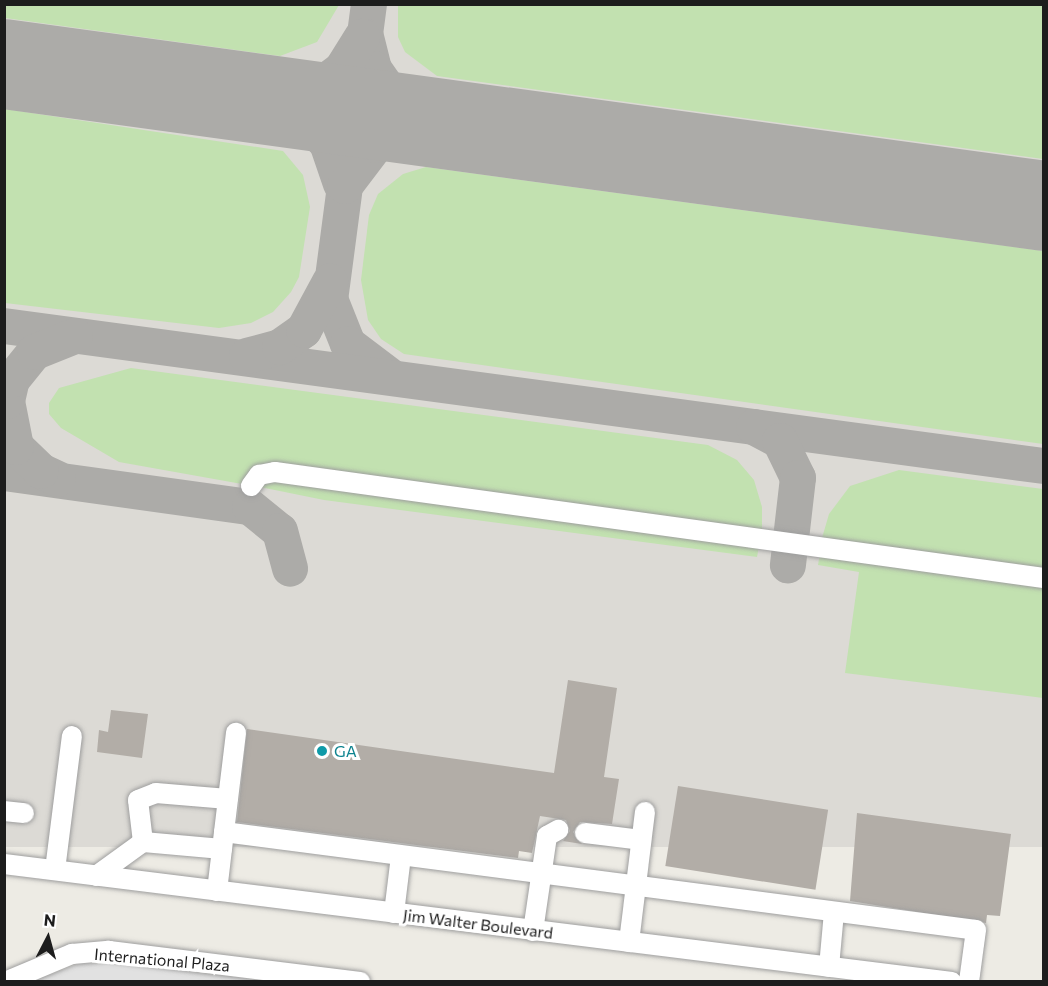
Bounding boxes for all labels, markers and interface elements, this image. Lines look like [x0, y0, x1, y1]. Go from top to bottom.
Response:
place label: GA [334, 741, 357, 761]
marker: GA [315, 744, 329, 758]
street label: Jim Walter Boulevard [402, 905, 554, 943]
north arrow [18, 908, 78, 968]
text: N [43, 910, 57, 930]
street label: International Plaza [93, 945, 231, 975]

